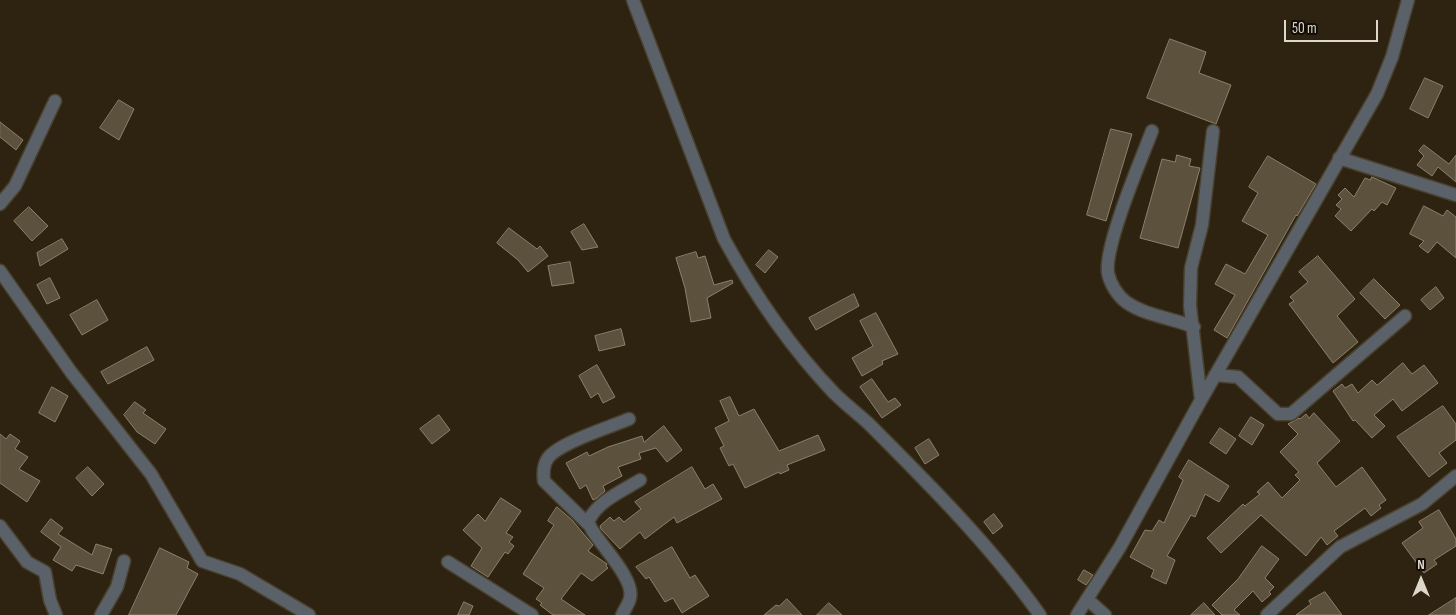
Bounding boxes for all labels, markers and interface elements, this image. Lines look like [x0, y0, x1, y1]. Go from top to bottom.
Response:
scale bar [1286, 10, 1380, 42]
text: 50 m [1292, 19, 1317, 38]
north arrow [1396, 555, 1446, 605]
text: N [1417, 556, 1425, 573]

